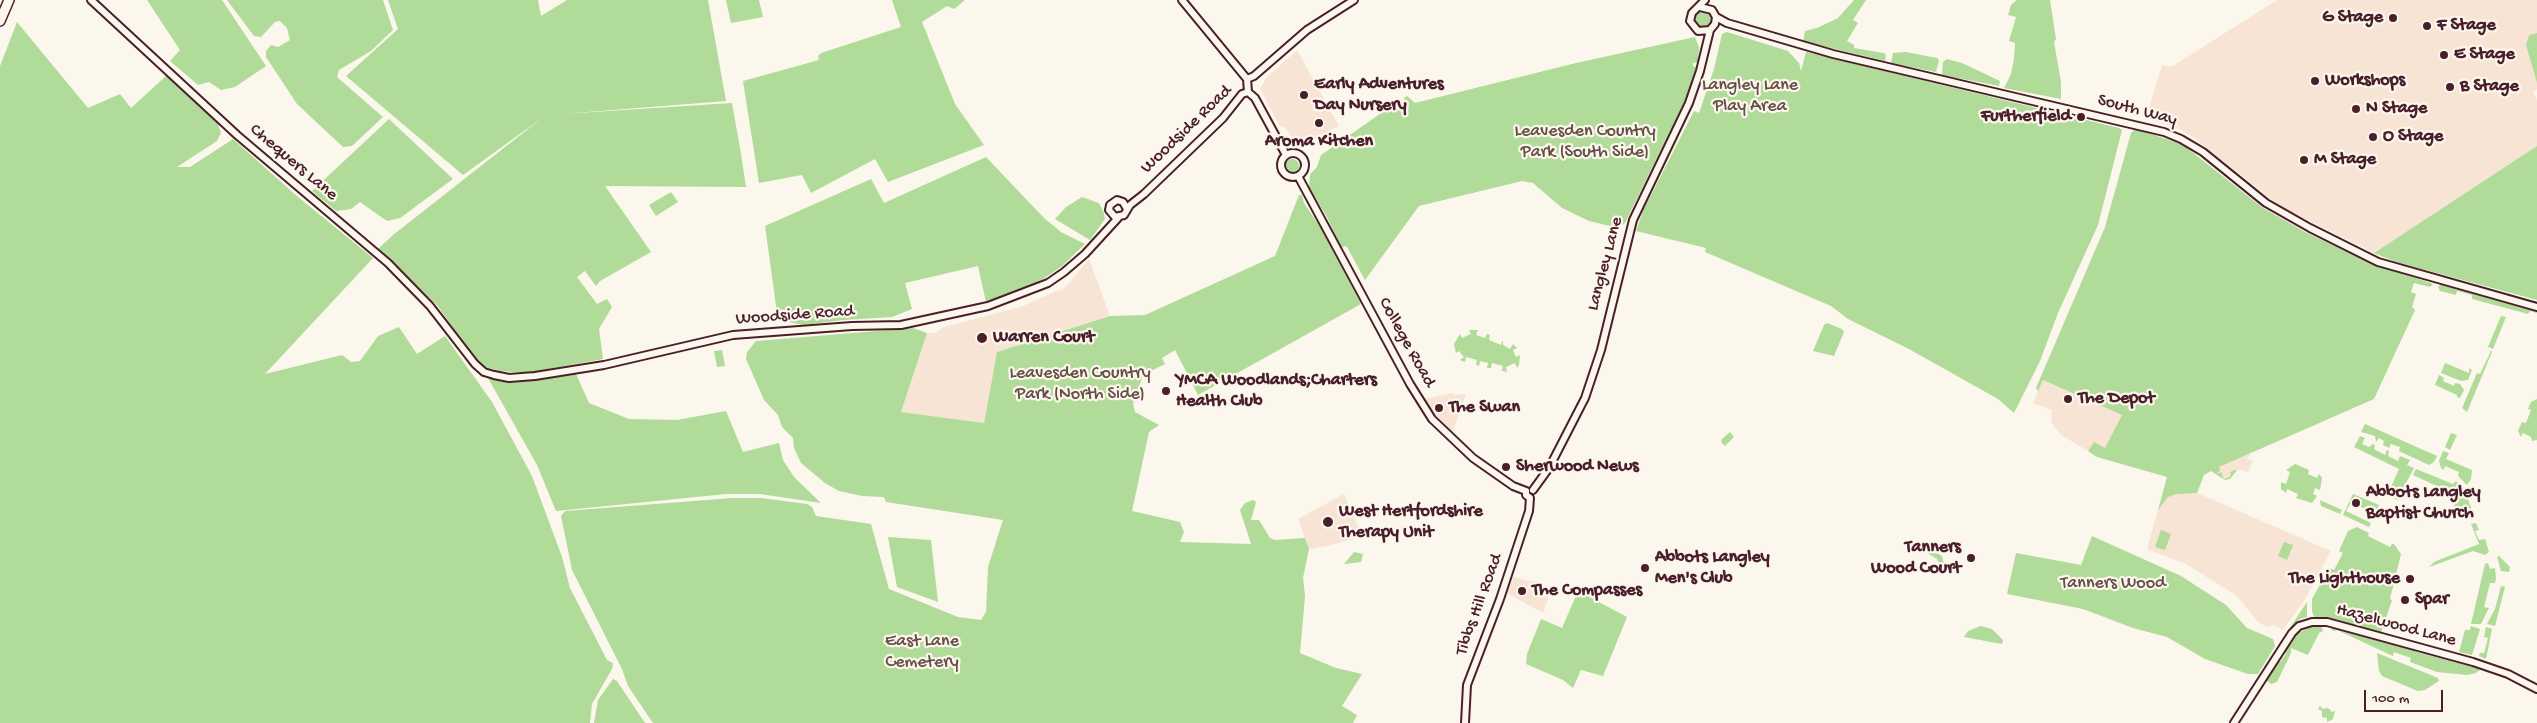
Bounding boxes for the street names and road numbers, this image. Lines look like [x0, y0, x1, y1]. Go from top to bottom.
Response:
street label: Woodside Road [1137, 81, 1237, 179]
street label: South Way [2095, 90, 2179, 132]
street label: Chequers Lane [244, 120, 342, 206]
street label: Langley Lane [1583, 215, 1629, 313]
street label: College Road [1372, 294, 1440, 392]
street label: Woodside Road [735, 301, 855, 331]
street label: Tibbs Hill Road [1452, 551, 1508, 659]
street label: Hazelwood Lane [2334, 600, 2458, 652]

